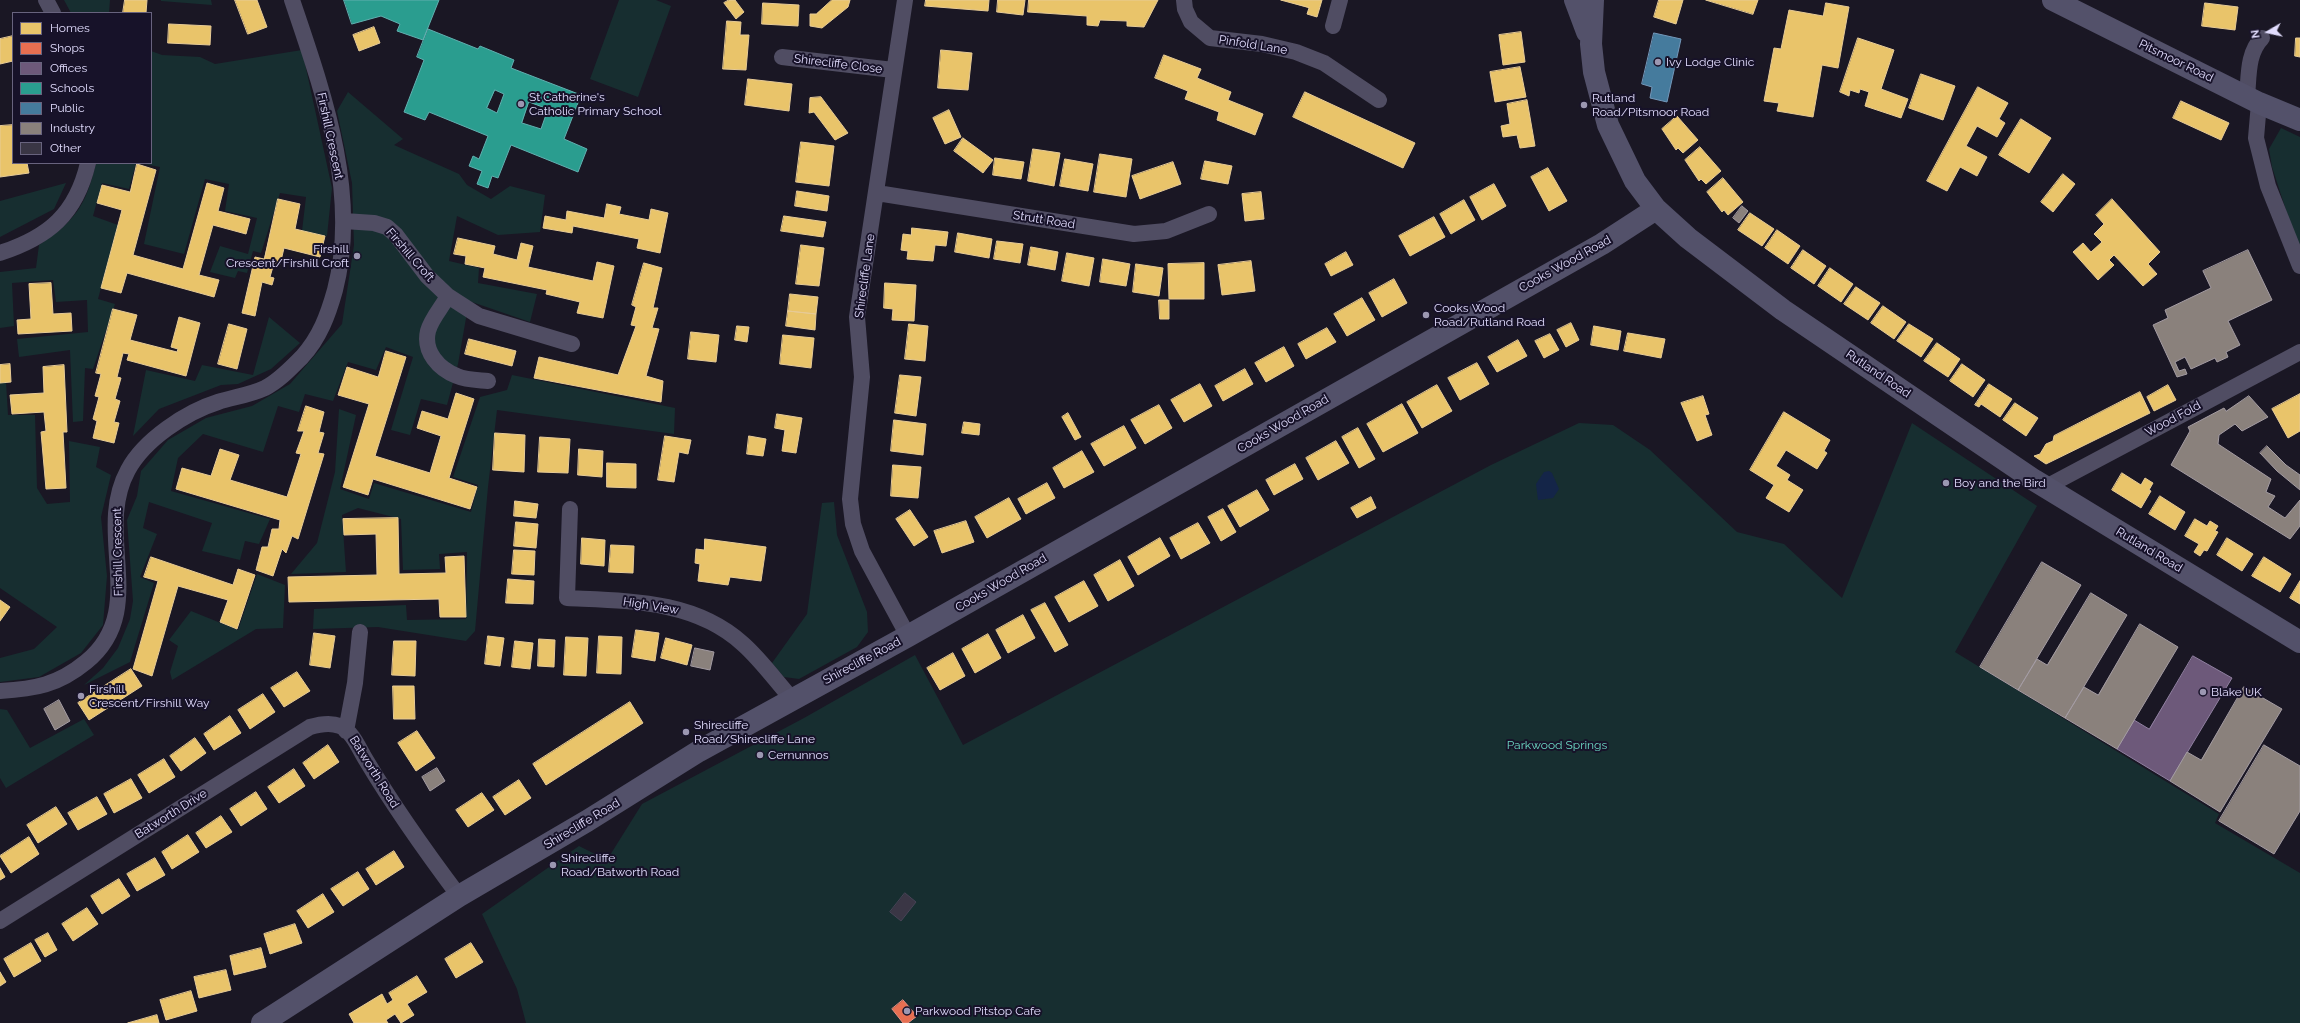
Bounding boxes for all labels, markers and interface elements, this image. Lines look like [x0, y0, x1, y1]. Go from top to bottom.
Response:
legend [12, 12, 152, 164]
north arrow [2248, 12, 2288, 52]
text: Homes [50, 21, 90, 35]
text: N [2249, 29, 2263, 39]
street label: Pinfold Lane [1218, 32, 1288, 58]
street label: Pitsmoor Road [2136, 37, 2216, 85]
text: Shops [50, 41, 85, 55]
street label: Shirecliffe Close [793, 51, 883, 77]
place label: Ivy Lodge Clinic [1666, 55, 1754, 69]
marker: Ivy Lodge Clinic [1653, 57, 1663, 67]
text: Offices [50, 61, 87, 75]
text: Schools [50, 81, 94, 95]
place label: St Catherine's Catholic Primary School [529, 90, 661, 118]
street label: Firshill Crescent [314, 91, 346, 181]
place label: Rutland Road/Pitsmoor Road [1592, 91, 1709, 119]
marker: St Catherine's Catholic Primary School [516, 99, 526, 109]
marker: Rutland Road/Pitsmoor Road [1579, 100, 1589, 110]
text: Public [50, 101, 84, 115]
text: Industry [50, 121, 95, 135]
text: Other [50, 141, 81, 155]
street label: Strutt Road [1012, 208, 1076, 232]
street label: Firshill Croft [383, 225, 437, 285]
street label: Shirecliffe Lane [852, 233, 878, 319]
street label: Cooks Wood Road [1516, 233, 1614, 295]
place label: Firshill Crescent/Firshill Croft [226, 242, 349, 270]
marker: Firshill Crescent/Firshill Croft [352, 251, 362, 261]
place label: Cooks Wood Road/Rutland Road [1434, 301, 1545, 329]
marker: Cooks Wood Road/Rutland Road [1421, 310, 1431, 320]
street label: Rutland Road [1843, 347, 1913, 401]
street label: Cooks Wood Road [1235, 392, 1331, 456]
street label: Wood Fold [2143, 398, 2203, 440]
place label: Boy and the Bird [1954, 476, 2046, 490]
marker: Boy and the Bird [1941, 478, 1951, 488]
street label: Firshill Crescent [110, 508, 126, 596]
street label: Rutland Road [2113, 525, 2185, 575]
street label: Cooks Wood Road [953, 551, 1049, 615]
street label: High View [622, 594, 680, 618]
street label: Shirecliffe Road [821, 634, 903, 688]
place label: Firshill Crescent/Firshill Way [89, 682, 210, 710]
place label: Blake UK [2211, 685, 2262, 699]
marker: Blake UK [2198, 687, 2208, 697]
marker: Firshill Crescent/Firshill Way [76, 691, 86, 701]
place label: Shirecliffe Road/Shirecliffe Lane [694, 718, 815, 746]
marker: Shirecliffe Road/Shirecliffe Lane [681, 727, 691, 737]
street label: Batworth Road [346, 733, 402, 811]
park label: Parkwood Springs [1507, 738, 1607, 752]
place label: Cernunnos [768, 748, 829, 762]
marker: Cernunnos [755, 750, 765, 760]
street label: Batworth Drive [132, 786, 210, 842]
street label: Shirecliffe Road [541, 796, 623, 852]
place label: Shirecliffe Road/Batworth Road [561, 851, 679, 879]
marker: Shirecliffe Road/Batworth Road [548, 860, 558, 870]
place label: Parkwood Pitstop Cafe [915, 1004, 1041, 1018]
marker: Parkwood Pitstop Cafe [902, 1006, 912, 1016]

